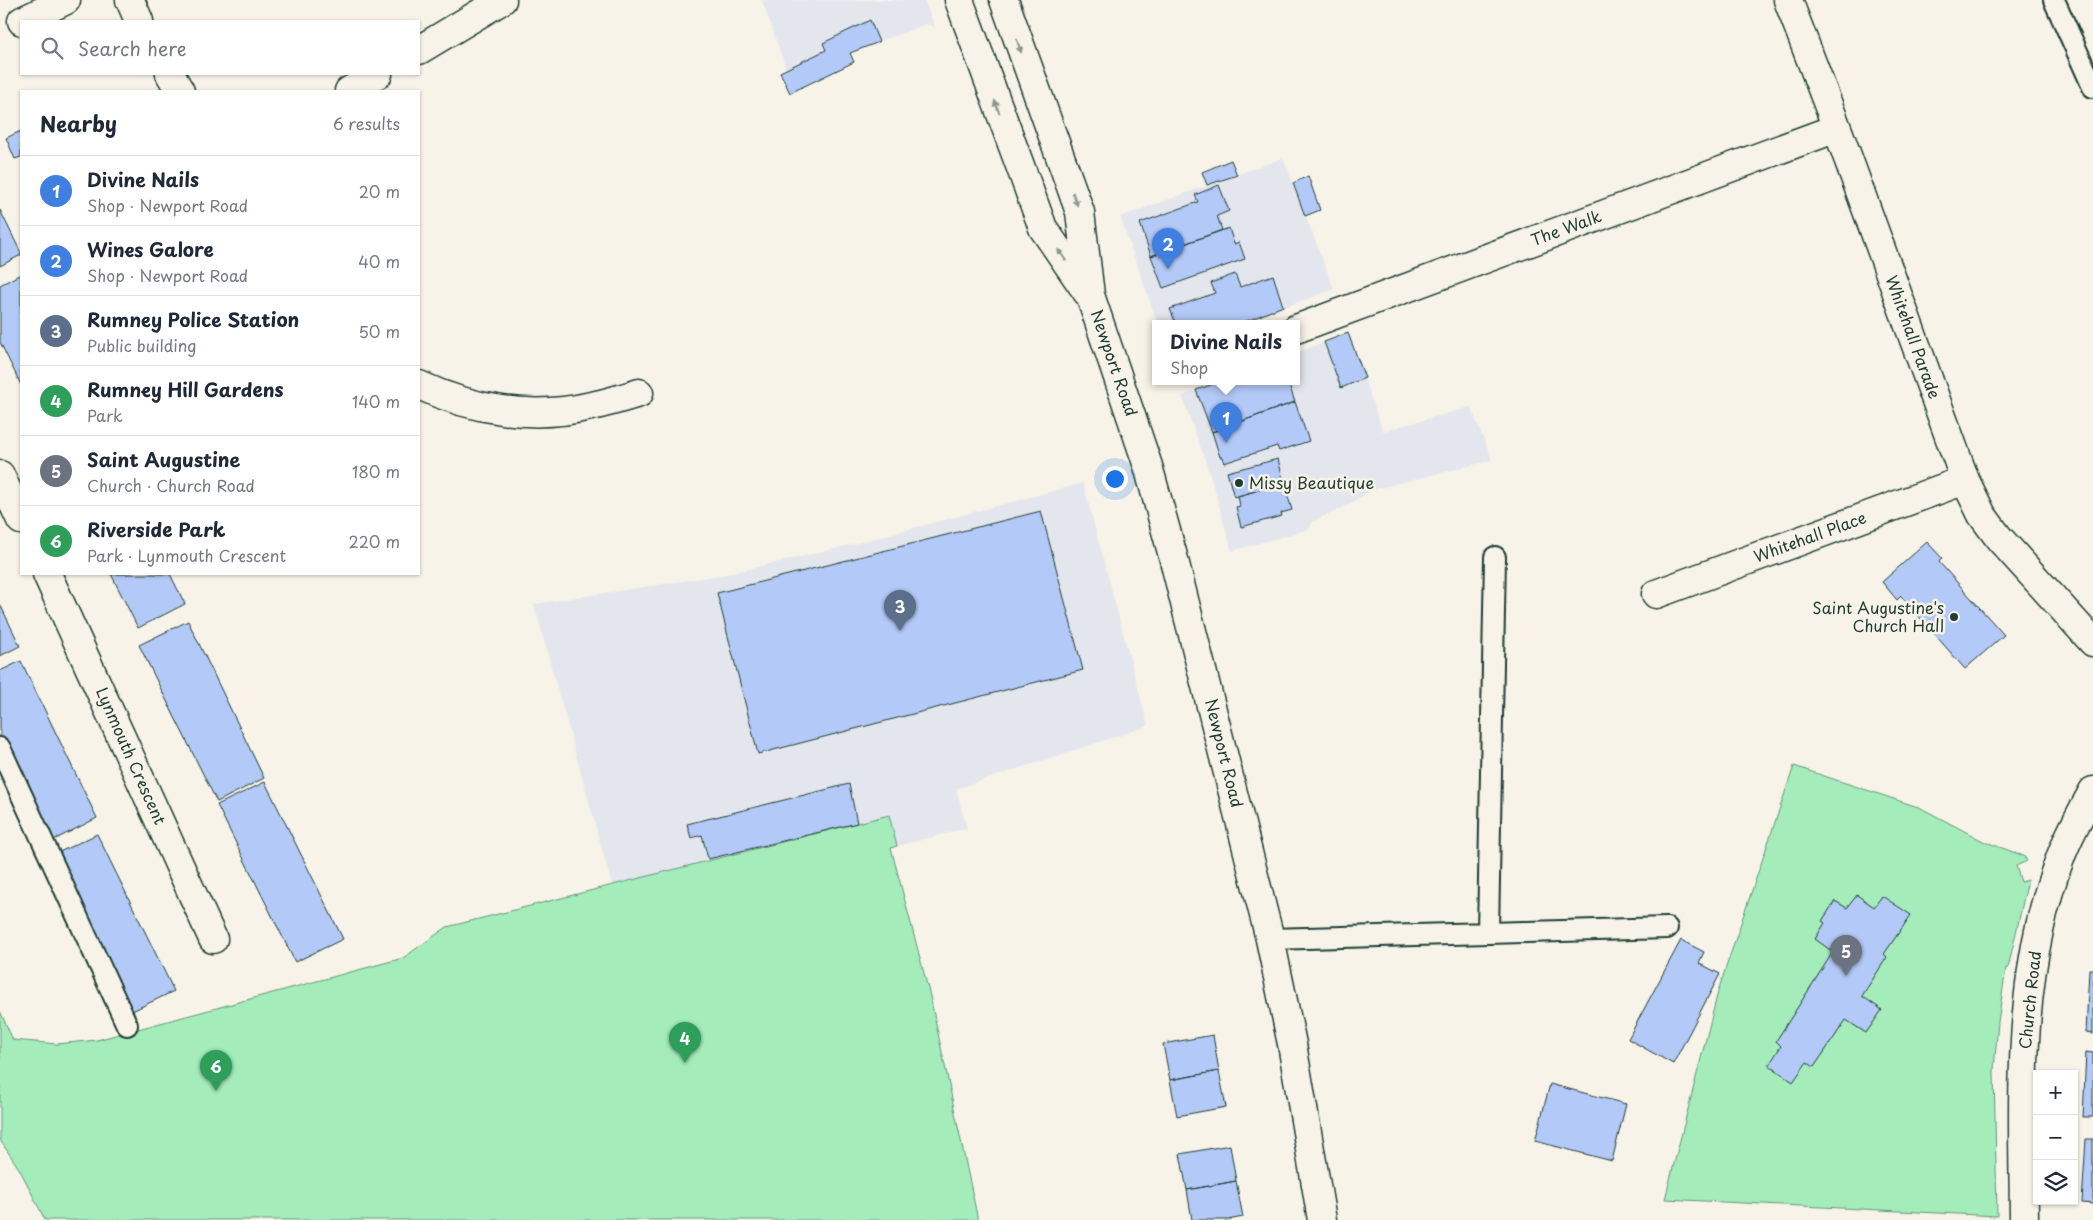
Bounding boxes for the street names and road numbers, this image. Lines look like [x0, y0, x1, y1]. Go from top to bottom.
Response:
street label: The Walk [1527, 203, 1605, 251]
street label: Whitehall Parade [1880, 272, 1947, 402]
street label: Newport Road [1085, 306, 1144, 419]
street label: Whitehall Place [1750, 505, 1869, 568]
street label: Lynmouth Crescent [91, 683, 173, 829]
street label: Newport Road [1200, 696, 1250, 810]
street label: Church Road [2012, 950, 2046, 1050]

